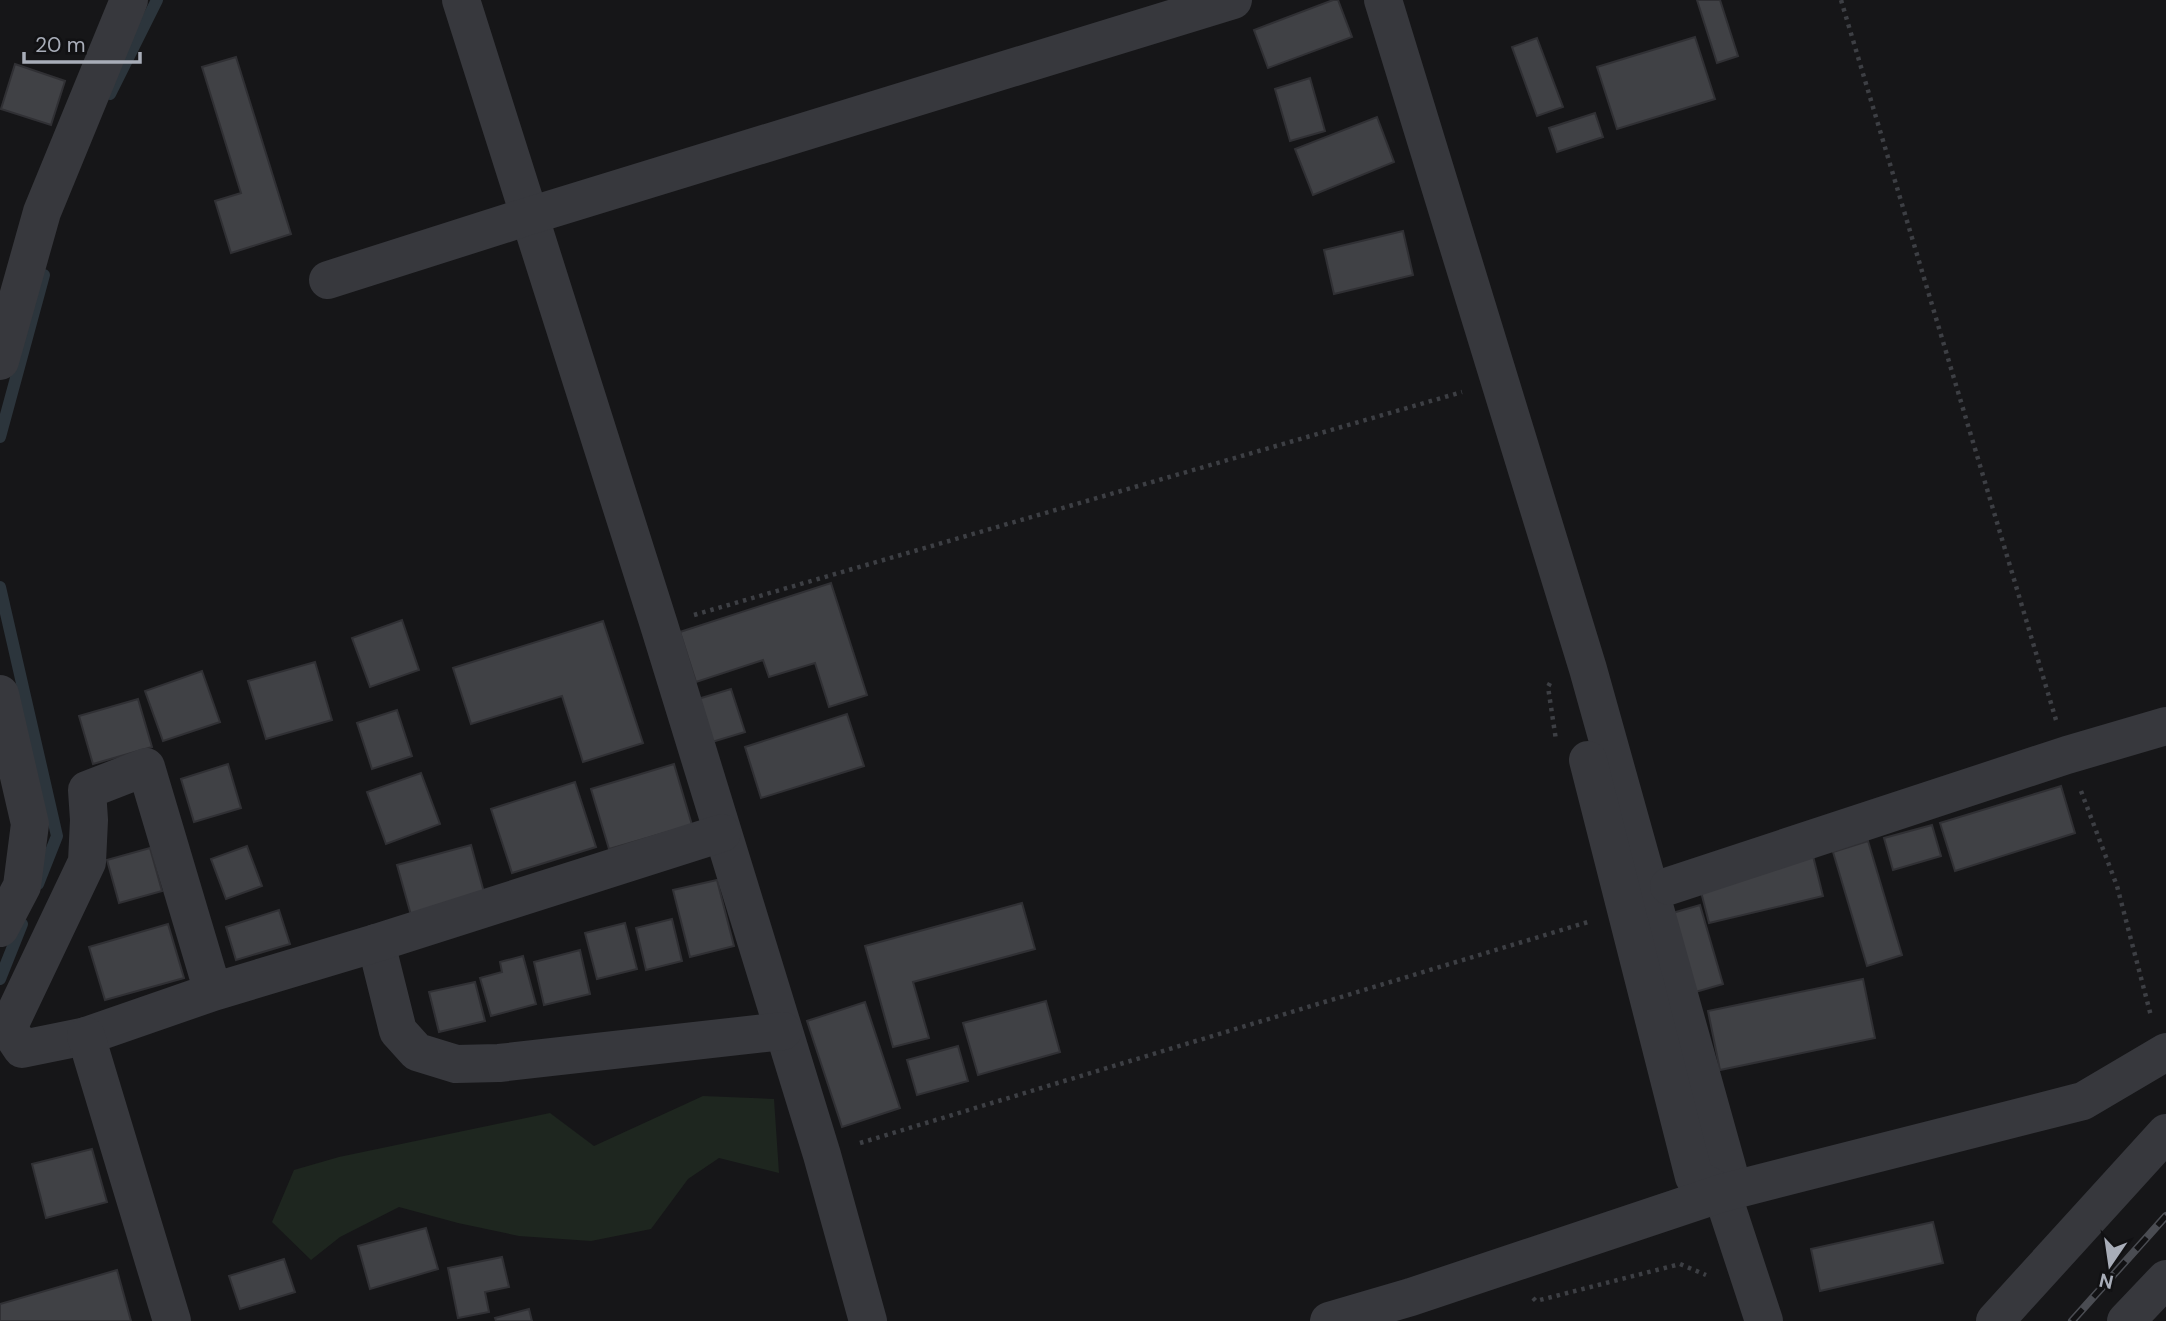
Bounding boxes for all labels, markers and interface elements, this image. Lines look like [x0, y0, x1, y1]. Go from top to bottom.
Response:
scale bar [24, 21, 140, 65]
text: 20 m [35, 31, 86, 59]
north arrow [2075, 1230, 2145, 1300]
text: N [2097, 1267, 2116, 1295]

